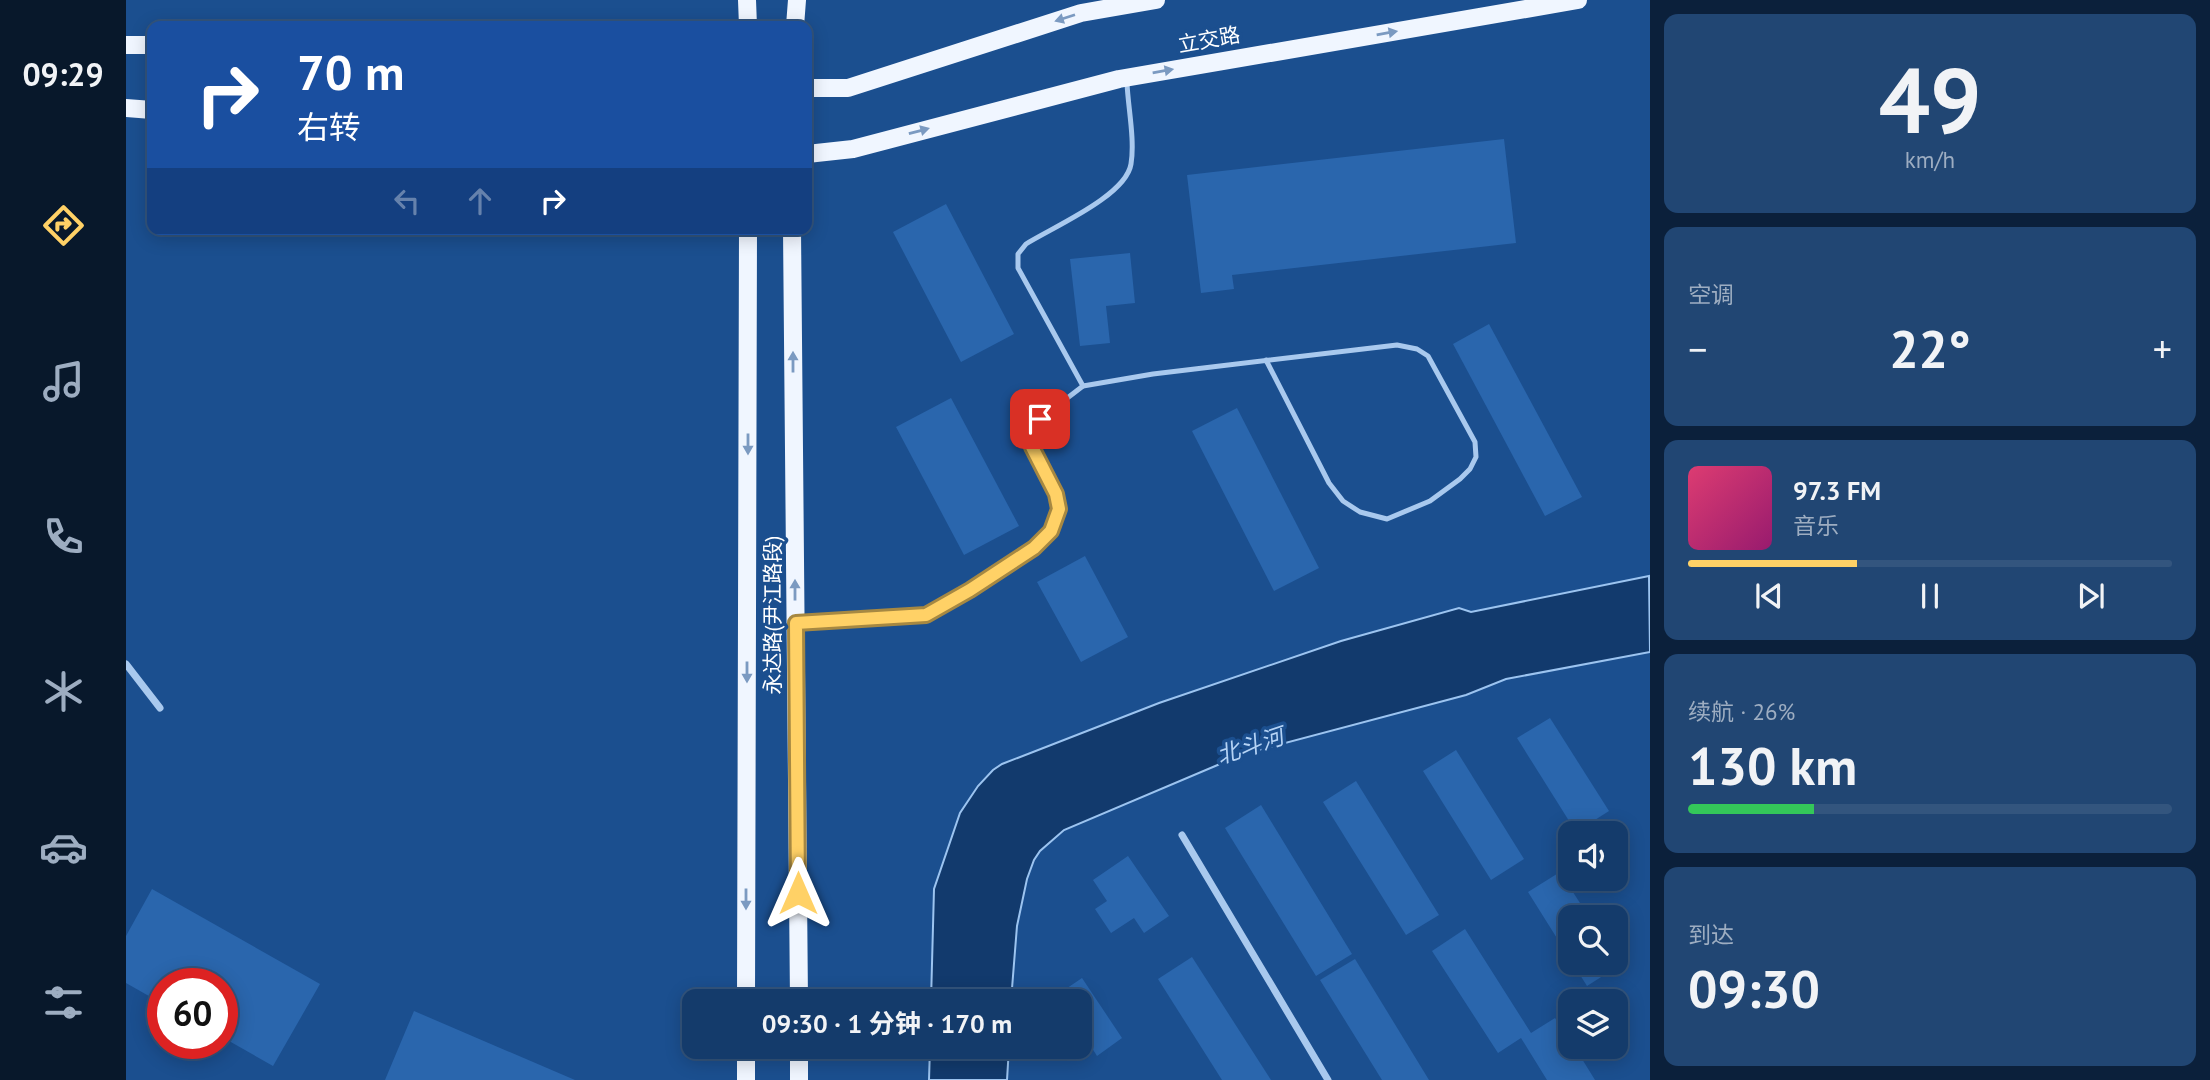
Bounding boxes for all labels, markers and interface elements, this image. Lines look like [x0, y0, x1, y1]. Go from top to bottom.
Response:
one-way arrow [1054, 13, 1075, 24]
street label: 立交路 [1176, 21, 1242, 58]
one-way arrow [1377, 27, 1399, 38]
text: 70 m [297, 40, 404, 104]
text: 49 [1878, 40, 1982, 158]
icon: right [182, 49, 273, 140]
text: 09:29 [22, 53, 104, 95]
one-way arrow [1152, 65, 1174, 76]
text: 右转 [297, 106, 361, 148]
one-way arrow [909, 126, 930, 136]
text: km/h [1905, 145, 1955, 174]
icon: left [388, 182, 426, 220]
icon: ahead [461, 182, 499, 220]
icon: right [534, 182, 572, 220]
icon: directions [39, 201, 88, 250]
text: 空调 [1688, 280, 1734, 309]
text: 22° [1889, 315, 1971, 382]
text: − [1688, 324, 1707, 373]
text: + [2153, 324, 2172, 373]
one-way arrow [787, 351, 799, 373]
icon: music [39, 357, 88, 406]
pin [1010, 389, 1070, 449]
icon: arrive [1021, 400, 1059, 438]
one-way arrow [742, 434, 754, 456]
text: 97.3 FM [1793, 474, 1881, 507]
text: 音乐 [1793, 511, 1839, 540]
icon: phone [39, 512, 88, 561]
street label: 永达路(尹江路段) [759, 536, 786, 694]
icon: previous [1750, 577, 1788, 615]
icon: pause [1911, 577, 1949, 615]
icon: next [2072, 577, 2110, 615]
one-way arrow [789, 579, 801, 601]
one-way arrow [741, 661, 753, 683]
icon: climate [39, 667, 88, 716]
text: 续航 · 26% [1688, 697, 1795, 726]
water label: 北斗河 [1213, 720, 1291, 770]
text: 130 km [1688, 732, 1857, 799]
map controls [1558, 821, 1628, 1059]
button: sound [1558, 821, 1628, 891]
icon: car [39, 823, 88, 872]
position arrow [761, 856, 835, 930]
one-way arrow [740, 889, 752, 911]
button: search [1558, 905, 1628, 975]
text: 到达 [1688, 920, 1734, 949]
text: 09:30 [1688, 955, 1820, 1022]
speed limit sign: 60 [147, 968, 238, 1059]
icon: filters [39, 978, 88, 1027]
button: layers [1558, 989, 1628, 1059]
text: 09:30 · 1 分钟 · 170 m [762, 1007, 1012, 1040]

